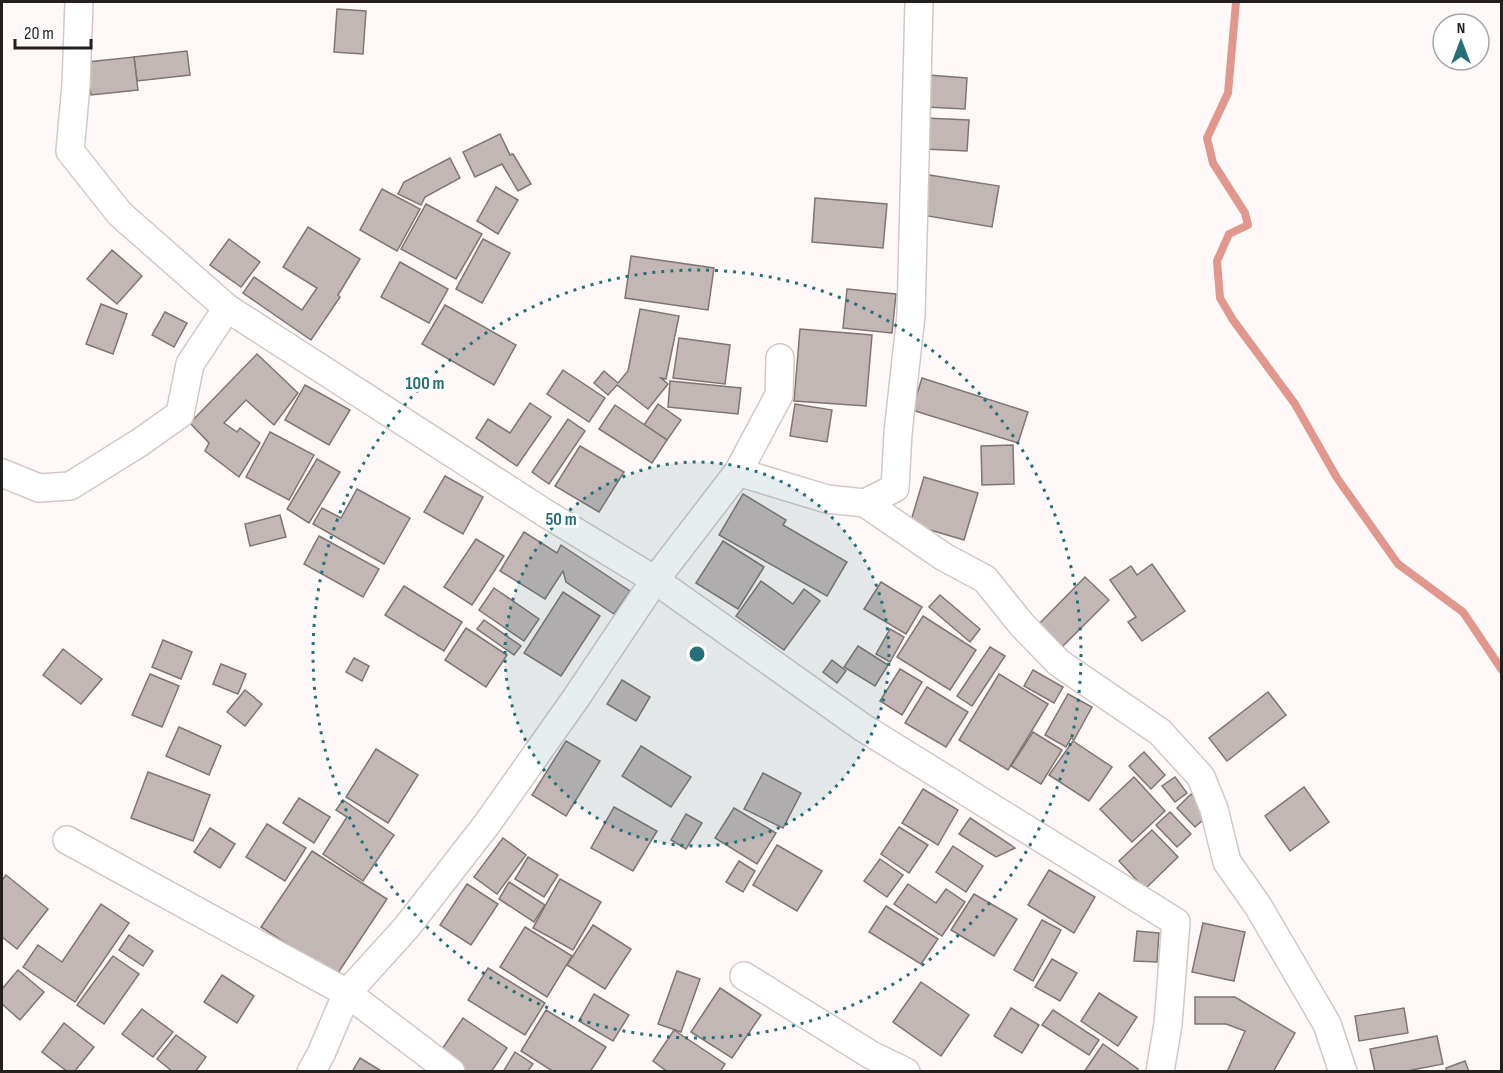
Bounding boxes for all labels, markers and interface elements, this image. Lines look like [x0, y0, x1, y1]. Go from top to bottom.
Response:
scale bar [15, 12, 92, 50]
north arrow [1431, 12, 1491, 72]
text: N [1457, 19, 1465, 38]
text: 20 m [24, 23, 54, 44]
text: 100 m [406, 373, 445, 394]
text: 50 m [545, 509, 577, 530]
centre of rings [687, 644, 707, 664]

